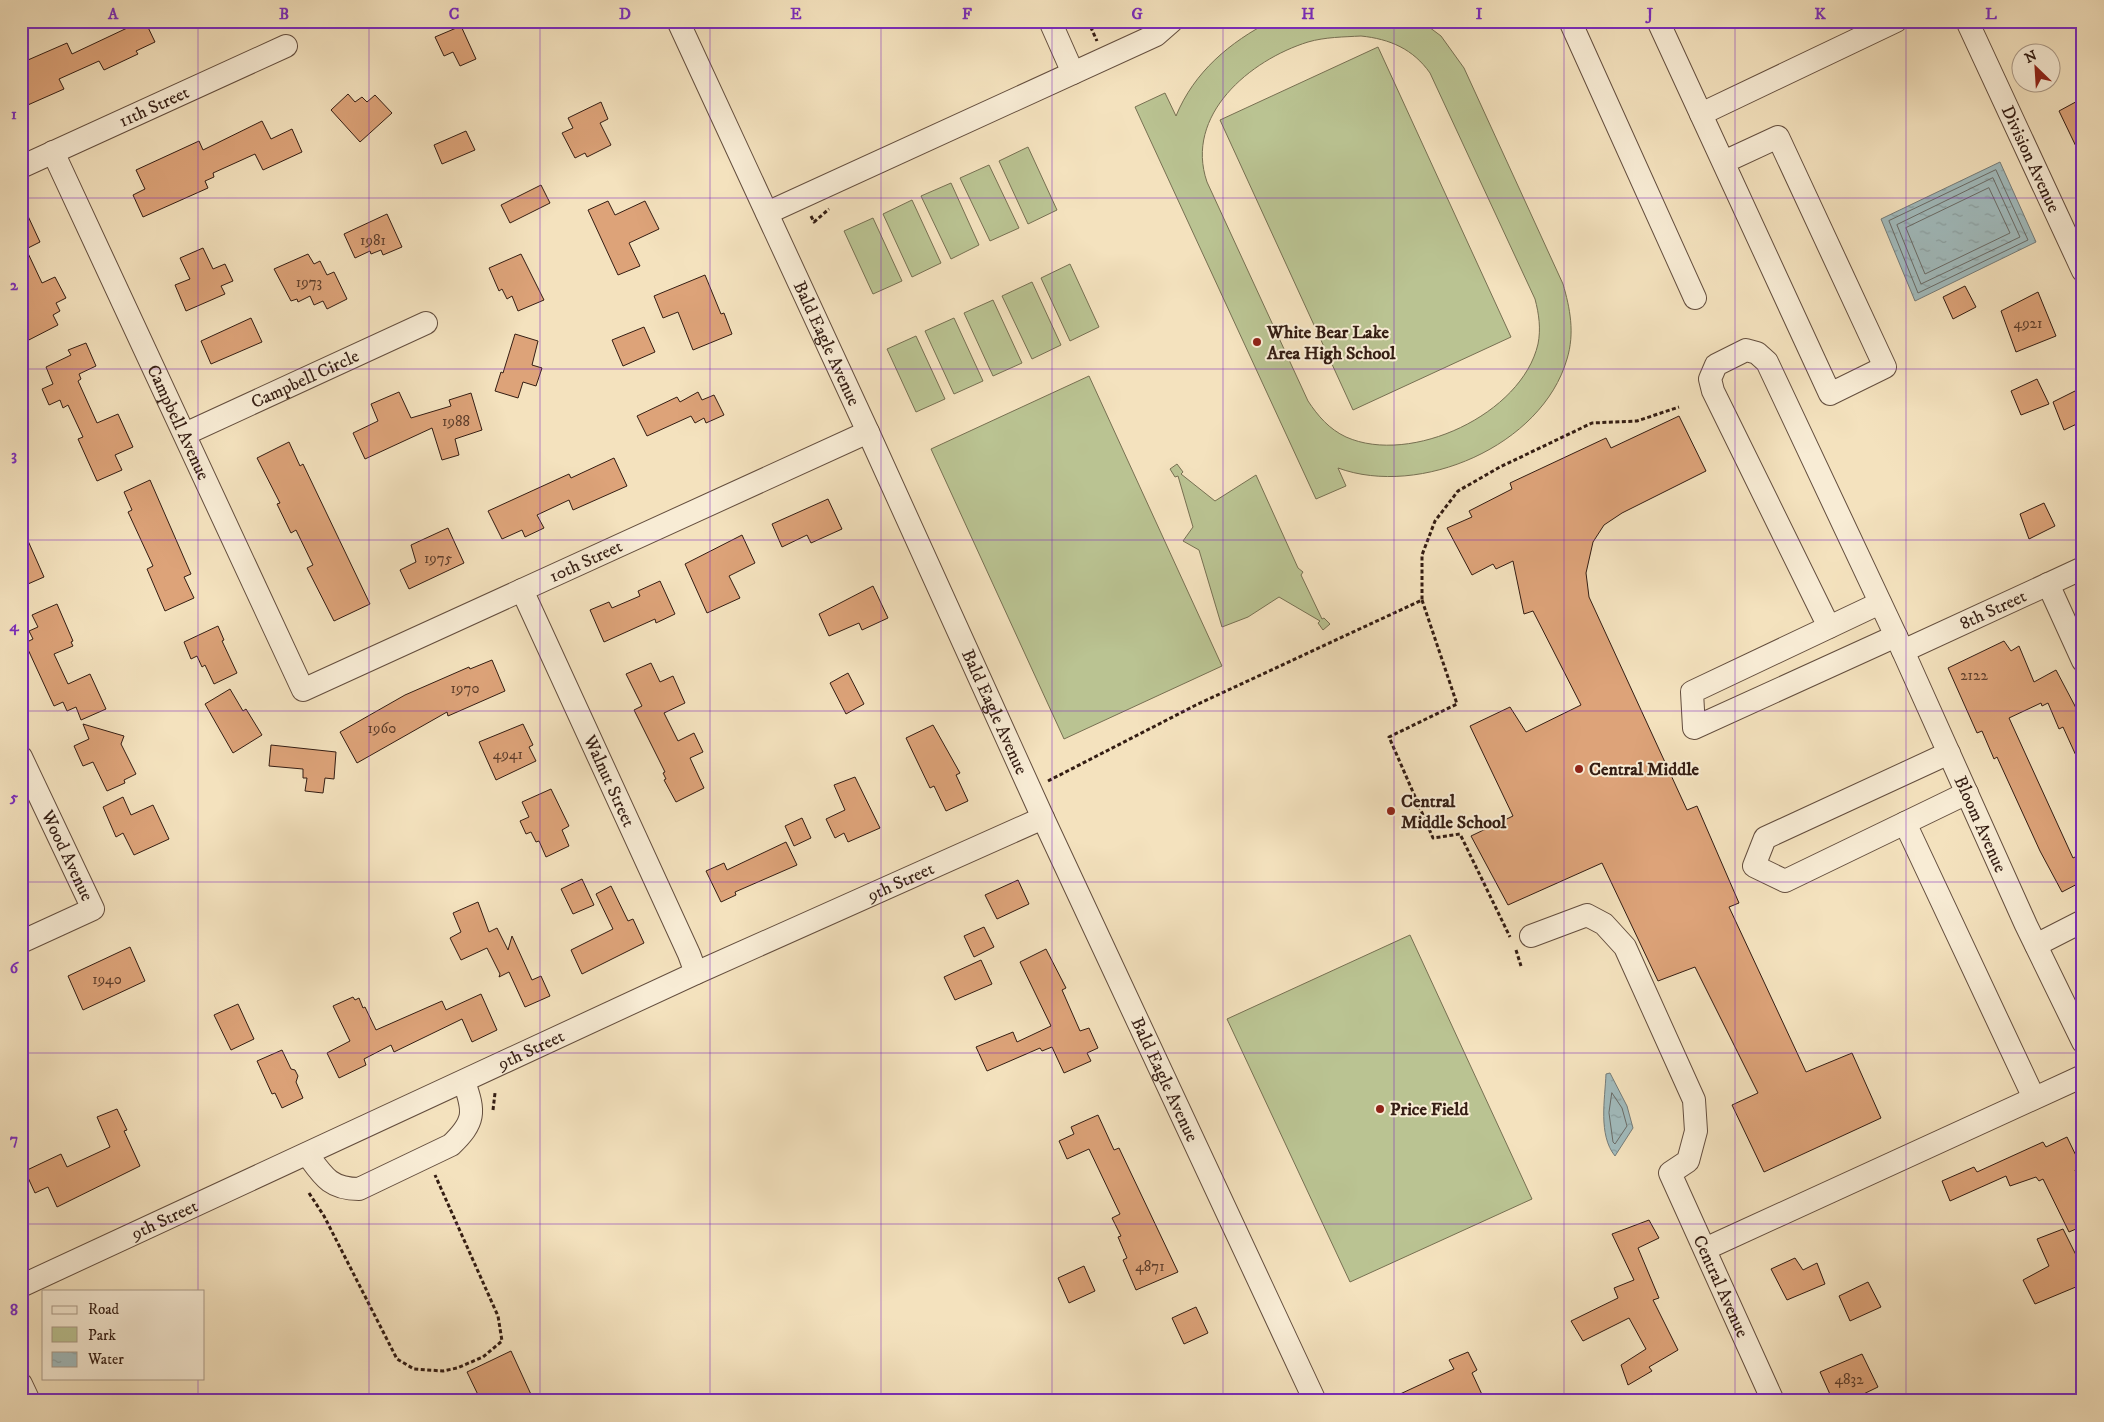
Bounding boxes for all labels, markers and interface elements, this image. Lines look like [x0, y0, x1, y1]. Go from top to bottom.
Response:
text: A [107, 4, 119, 24]
text: B [279, 4, 289, 24]
text: C [449, 4, 459, 24]
text: D [619, 4, 631, 24]
text: E [790, 4, 802, 24]
text: F [962, 4, 972, 24]
text: G [1131, 4, 1143, 24]
text: H [1301, 4, 1315, 24]
text: I [1476, 4, 1483, 24]
text: J [1645, 4, 1654, 24]
text: K [1814, 4, 1826, 24]
text: L [1985, 4, 1997, 24]
north arrow [2012, 42, 2062, 92]
text: N [2022, 46, 2040, 68]
street label: 11th Street [116, 82, 193, 133]
street label: Division Avenue [1996, 102, 2064, 216]
text: 1 [11, 104, 17, 124]
house number: 1981 [360, 231, 386, 250]
house number: 1973 [296, 273, 322, 292]
text: 2 [10, 275, 19, 295]
street label: Bald Eagle Avenue [788, 278, 864, 410]
house number: 4921 [2014, 314, 2043, 333]
place label: White Bear Lake Area High School [1266, 322, 1396, 365]
marker: White Bear Lake Area High School [1251, 336, 1263, 348]
street label: Campbell Circle [248, 345, 363, 414]
street label: Campbell Avenue [141, 361, 214, 484]
house number: 1988 [442, 412, 470, 431]
text: 3 [11, 445, 17, 465]
street label: 10th Street [546, 536, 626, 588]
house number: 1975 [424, 549, 453, 568]
street label: 8th Street [1957, 586, 2030, 635]
text: 4 [8, 616, 19, 636]
street label: Bald Eagle Avenue [956, 646, 1032, 778]
house number: 2122 [1960, 666, 1988, 685]
house number: 1970 [451, 679, 479, 698]
house number: 1960 [368, 719, 396, 738]
street label: Walnut Street [578, 731, 639, 831]
house number: 4941 [493, 745, 523, 764]
place label: Central Middle [1589, 759, 1700, 781]
marker: Central Middle [1573, 763, 1585, 775]
street label: Bloom Avenue [1949, 773, 2011, 876]
text: 5 [9, 787, 18, 807]
place label: Central Middle School [1401, 791, 1507, 834]
marker: Central Middle School [1385, 805, 1397, 817]
street label: Wood Avenue [35, 806, 98, 905]
street label: 9th Street [863, 858, 938, 907]
text: 6 [10, 958, 20, 978]
house number: 1940 [92, 970, 122, 989]
street label: Bald Eagle Avenue [1125, 1014, 1203, 1146]
street label: 9th Street [494, 1026, 568, 1076]
place label: Price Field [1390, 1099, 1469, 1121]
marker: Price Field [1374, 1103, 1386, 1115]
text: 7 [10, 1129, 18, 1149]
street label: 9th Street [127, 1196, 202, 1246]
street label: Central Avenue [1688, 1232, 1753, 1341]
house number: 4871 [1135, 1257, 1165, 1276]
legend [42, 1290, 205, 1380]
text: 8 [10, 1300, 18, 1320]
text: Road [88, 1300, 120, 1319]
text: Park [88, 1326, 117, 1345]
text: Water [87, 1350, 124, 1369]
house number: 4832 [1834, 1370, 1864, 1389]

